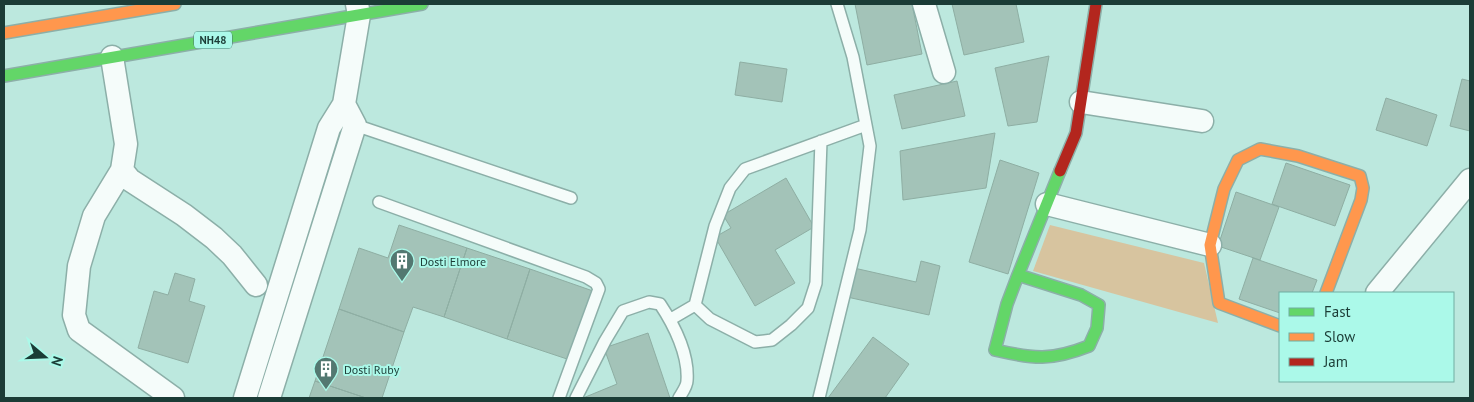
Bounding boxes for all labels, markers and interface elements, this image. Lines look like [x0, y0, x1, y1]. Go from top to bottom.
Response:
road number: NH48 [194, 32, 232, 48]
building icon: Dosti Elmore [389, 248, 415, 282]
place label: Dosti Elmore [420, 254, 486, 269]
legend [1279, 292, 1454, 382]
text: Fast [1324, 302, 1351, 321]
text: Slow [1324, 327, 1355, 346]
north arrow [20, 332, 70, 382]
text: Jam [1323, 352, 1348, 371]
text: N [47, 354, 67, 369]
building icon: Dosti Ruby [313, 356, 339, 390]
place label: Dosti Ruby [344, 362, 400, 377]

